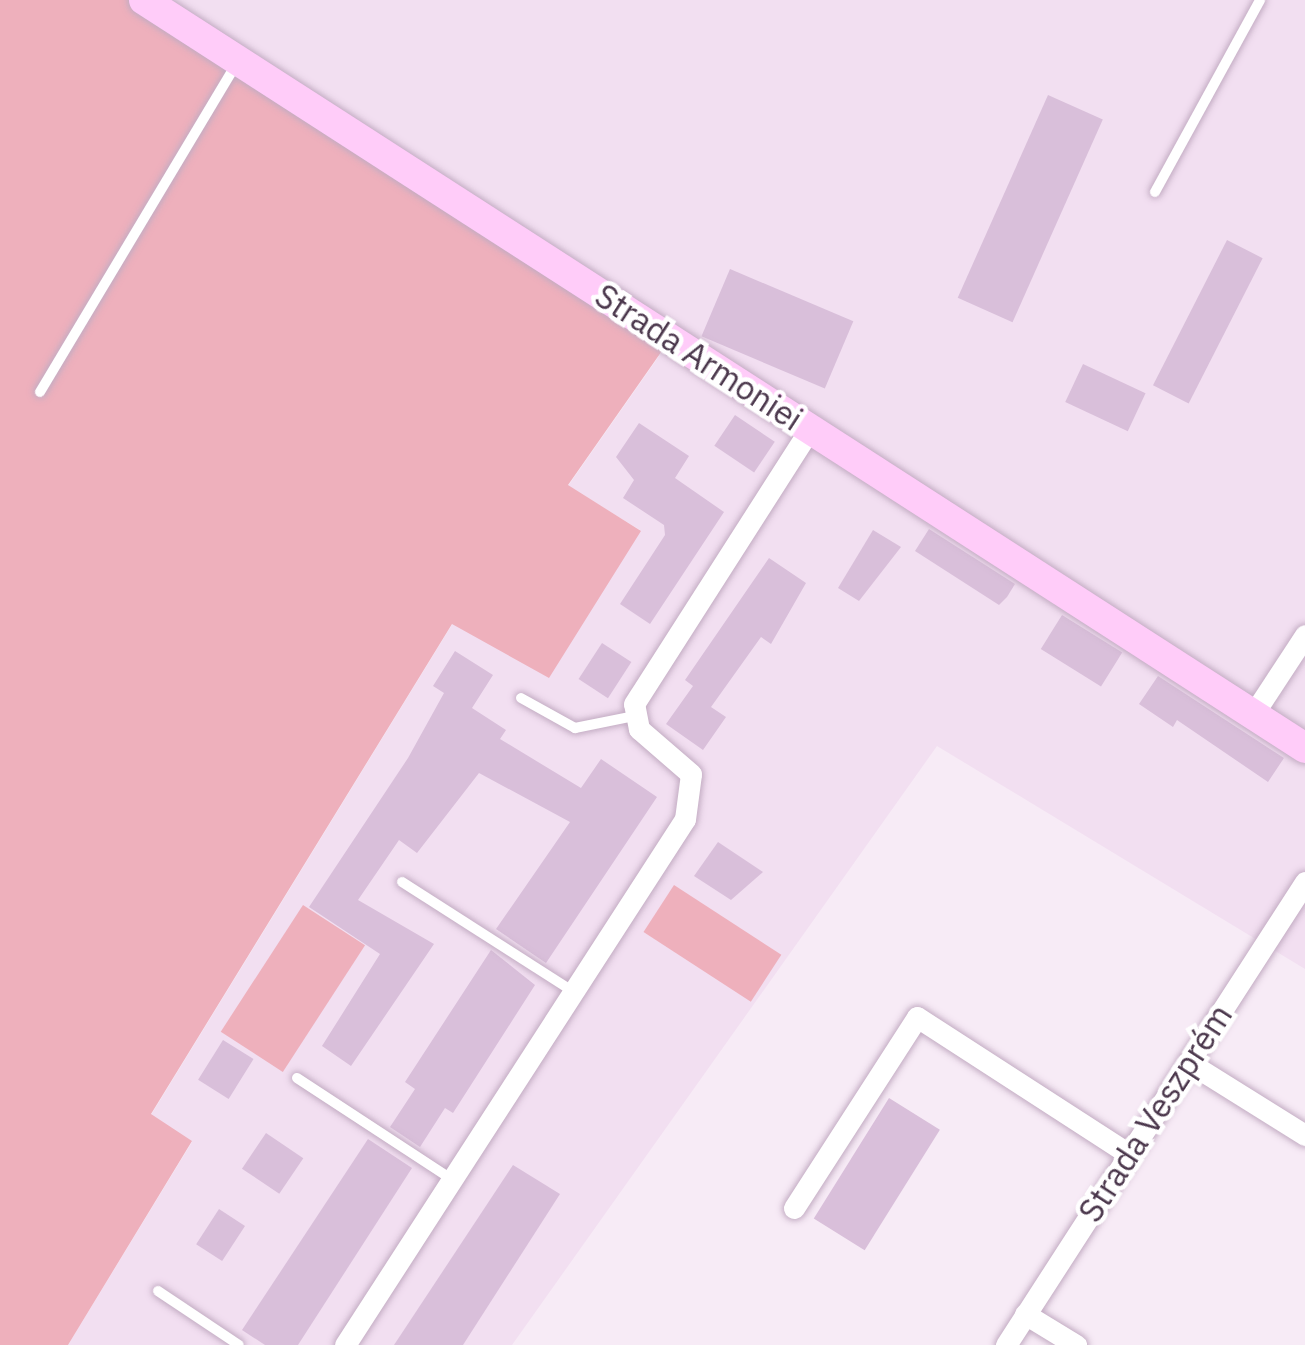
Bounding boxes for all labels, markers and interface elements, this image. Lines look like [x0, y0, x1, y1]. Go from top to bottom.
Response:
street label: Strada Armoniei [588, 275, 810, 439]
street label: Strada Veszprém [1070, 997, 1240, 1229]

